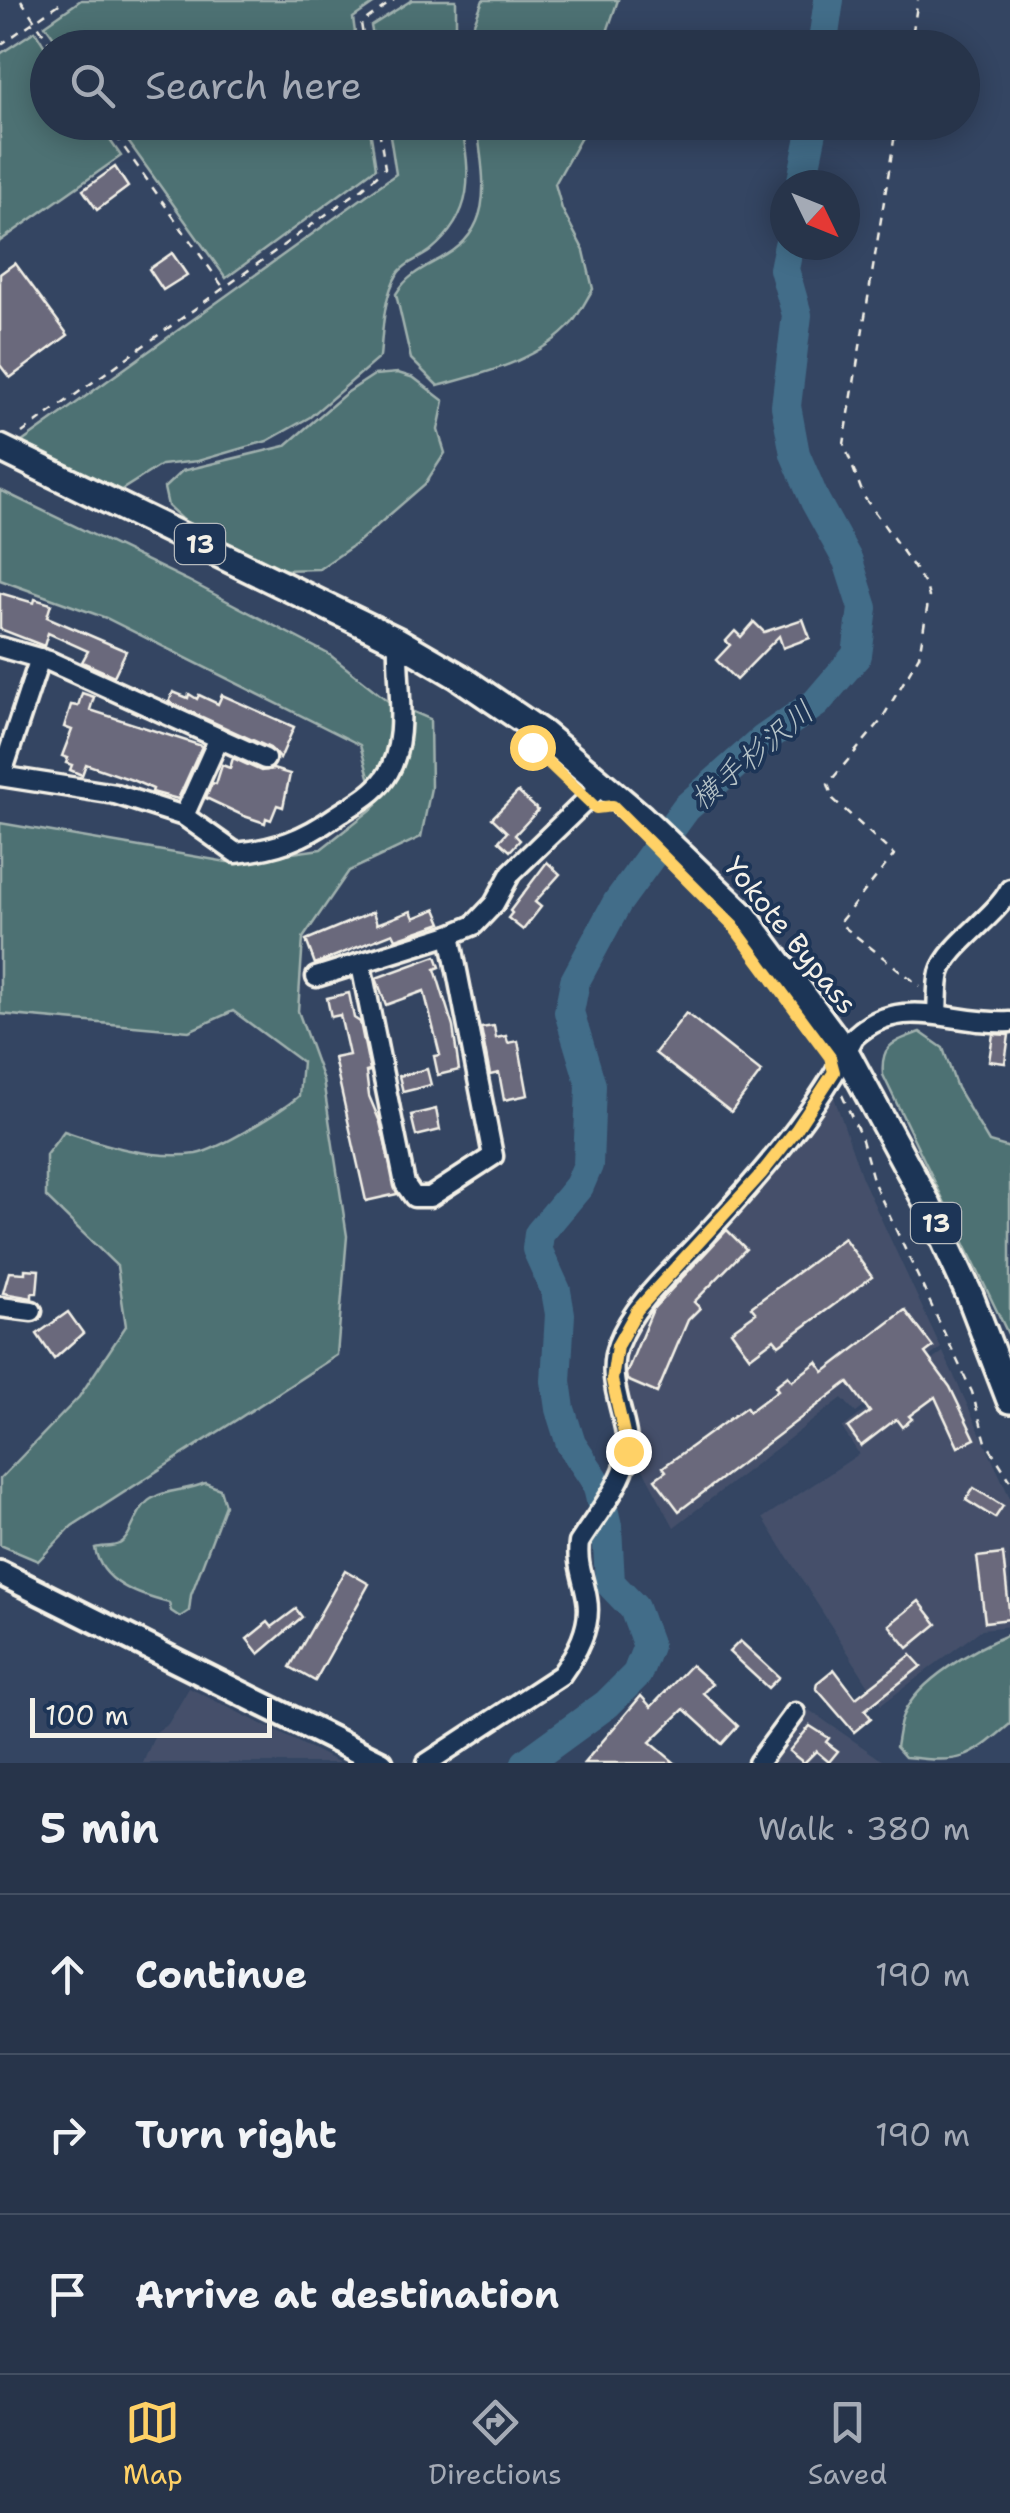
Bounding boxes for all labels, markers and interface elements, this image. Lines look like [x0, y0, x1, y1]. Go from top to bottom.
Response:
search box [30, 30, 980, 140]
icon: search [65, 58, 120, 113]
text: Search here [145, 60, 362, 111]
north arrow [770, 170, 860, 260]
road number: 13 [175, 524, 225, 564]
water label: 横手杉沢川 [681, 691, 823, 819]
route start [510, 725, 556, 771]
street label: Yokote Bypass [716, 848, 866, 1022]
road number: 13 [911, 1203, 961, 1243]
route end [606, 1429, 652, 1475]
scale bar [30, 1693, 272, 1738]
text: 100 m [45, 1696, 129, 1734]
text: 5 min [40, 1800, 159, 1856]
text: Walk · 380 m [758, 1807, 970, 1850]
icon: ahead [40, 1947, 95, 2002]
text: Continue [135, 1949, 307, 2000]
text: 190 m [875, 1953, 970, 1996]
icon: right [40, 2107, 95, 2162]
text: Turn right [135, 2109, 337, 2160]
text: 190 m [875, 2113, 970, 2156]
icon: arrive [40, 2267, 95, 2322]
text: Arrive at destination [135, 2269, 559, 2320]
tab: Map [123, 2395, 183, 2493]
tab: Directions [428, 2395, 562, 2493]
tab: Saved [808, 2395, 887, 2493]

